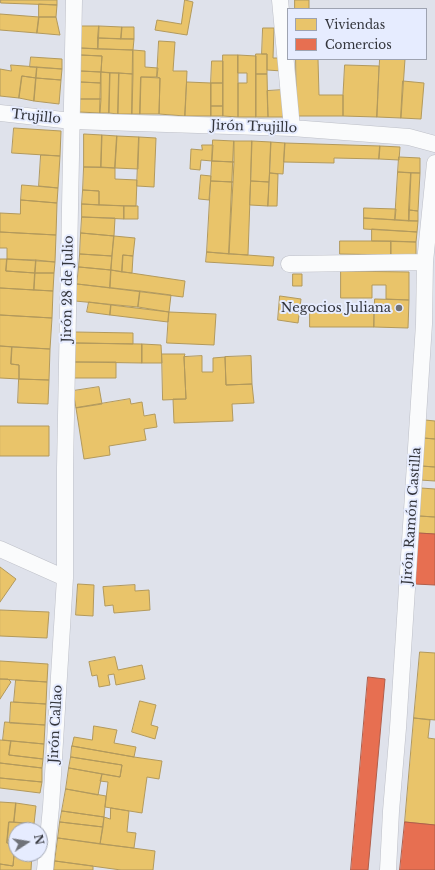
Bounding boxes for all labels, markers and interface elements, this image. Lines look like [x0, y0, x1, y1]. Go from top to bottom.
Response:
legend [287, 8, 427, 60]
text: Viviendas [325, 17, 385, 32]
text: Comercios [325, 37, 392, 52]
street label: Trujillo [10, 107, 62, 127]
street label: Jirón Trujillo [211, 118, 297, 136]
street label: Jirón 28 de Julio [59, 235, 77, 343]
place label: Negocios Juliana [281, 300, 391, 316]
marker: Negocios Juliana [394, 303, 404, 313]
street label: Jirón Ramón Castilla [399, 447, 425, 585]
street label: Jirón Callao [46, 684, 66, 764]
north arrow [8, 822, 48, 862]
text: N [31, 833, 47, 846]

